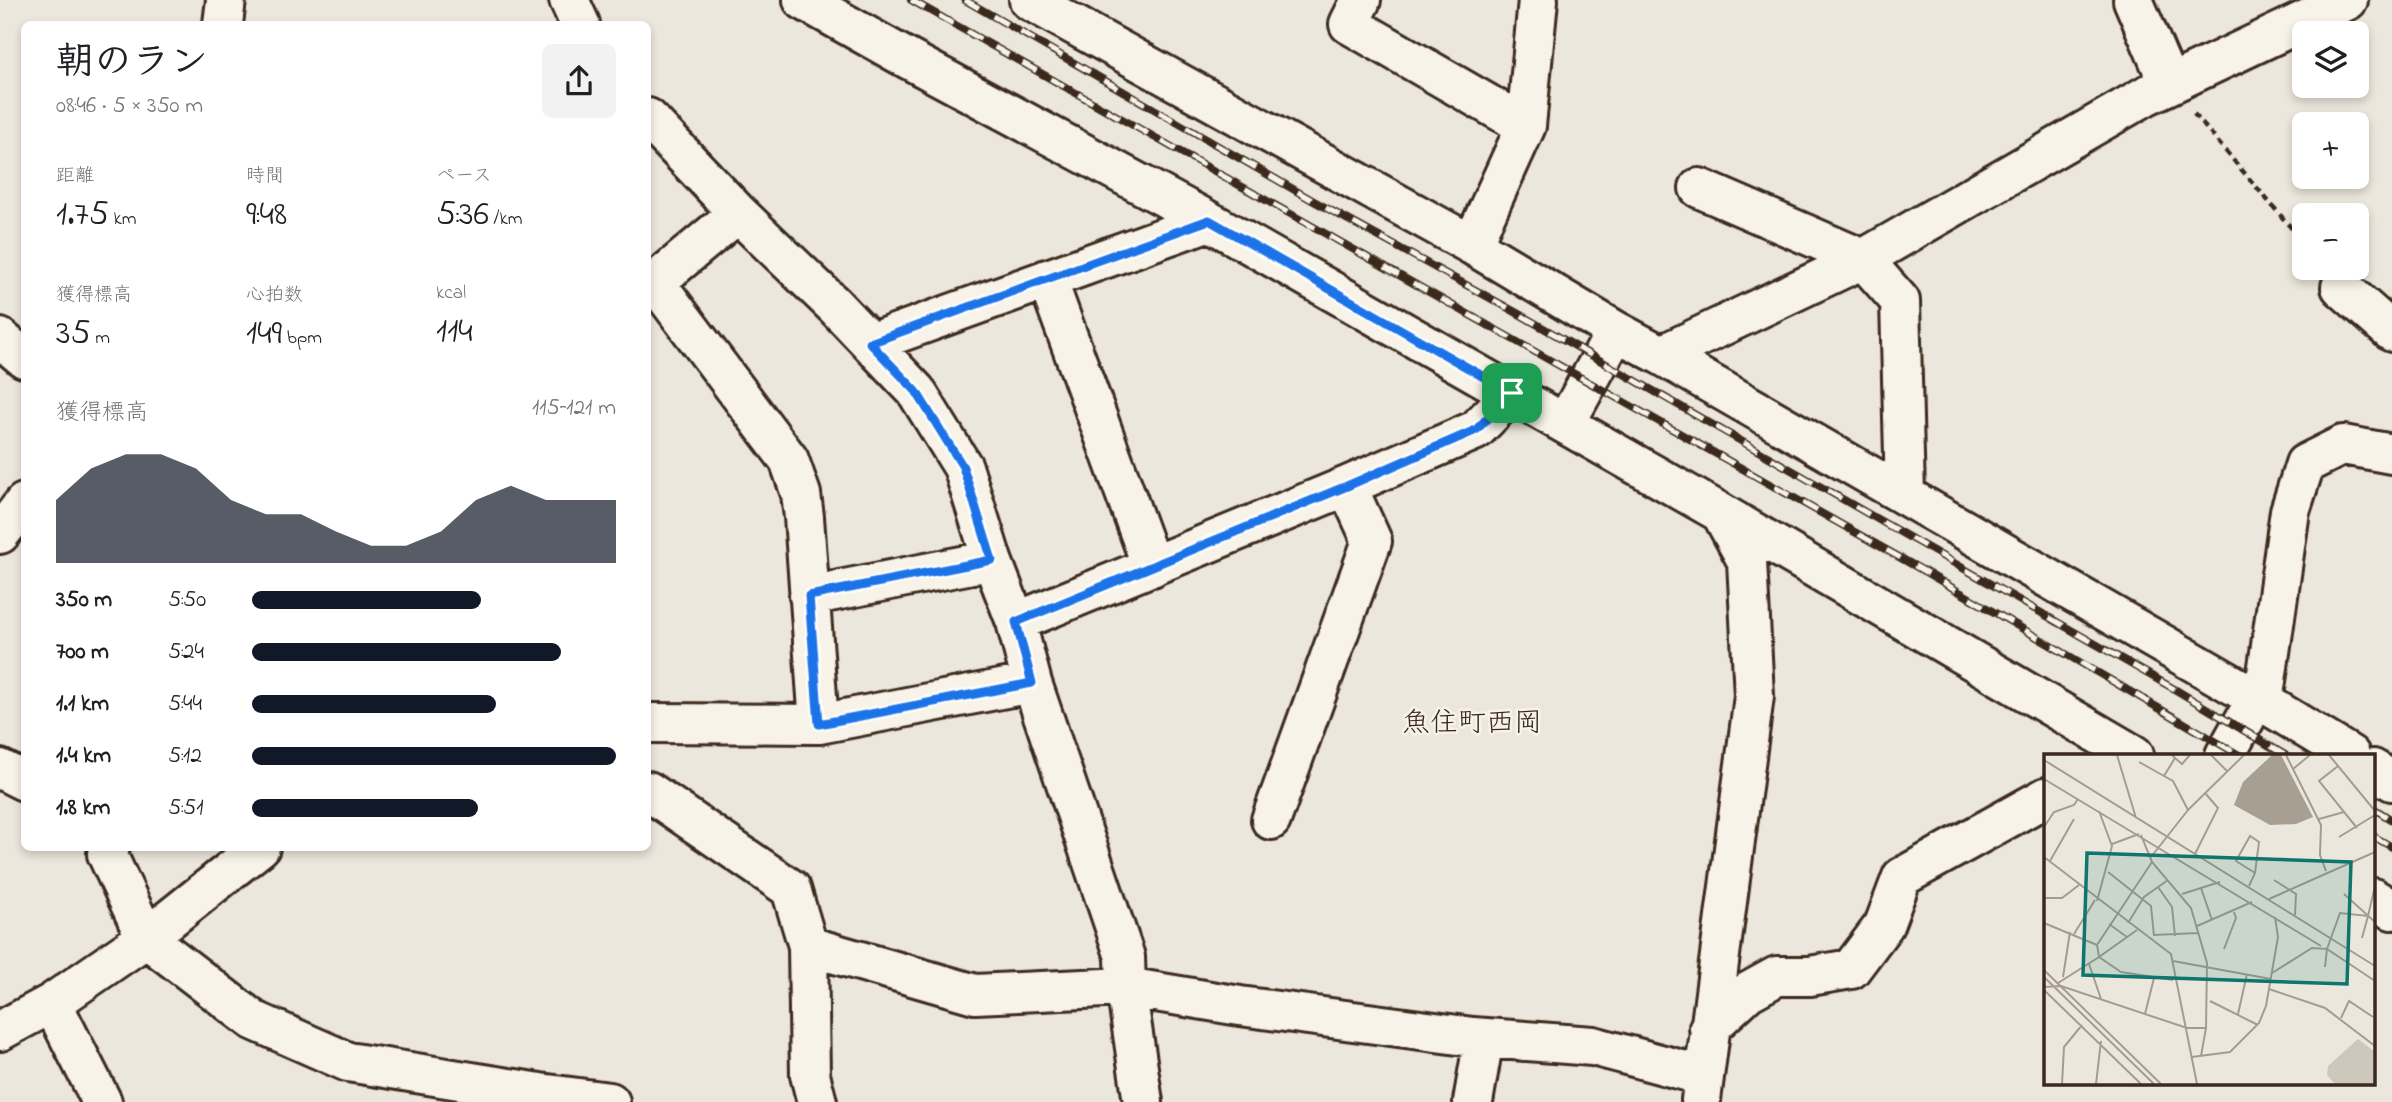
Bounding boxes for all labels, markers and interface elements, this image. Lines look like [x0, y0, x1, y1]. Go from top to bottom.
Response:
map controls [2292, 21, 2369, 280]
button: layers [2292, 21, 2369, 98]
text: 朝のラン [56, 36, 208, 92]
button: share [542, 44, 616, 118]
text: 08:46 · 5 × 350 m [56, 90, 203, 123]
button: + [2292, 112, 2369, 189]
text: 距離 [56, 163, 94, 190]
text: 時間 [246, 163, 284, 190]
text: ペース [436, 163, 492, 190]
text: 1.75 [56, 190, 109, 241]
text: 9:48 [246, 190, 287, 241]
text: 5:36 [436, 190, 489, 241]
button: − [2292, 203, 2369, 280]
text: km [109, 206, 137, 233]
text: /km [489, 206, 523, 233]
text: kcal [436, 280, 466, 307]
text: 獲得標高 [56, 282, 132, 309]
text: 心拍数 [246, 282, 303, 309]
text: 114 [436, 307, 473, 358]
text: 35 [56, 309, 90, 360]
text: 149 [246, 309, 282, 360]
text: m [90, 325, 110, 352]
text: bpm [282, 325, 322, 352]
pin [1482, 363, 1542, 423]
icon: arrive [1493, 374, 1531, 412]
text: 115–121 m [532, 392, 616, 425]
text: 獲得標高 [56, 397, 148, 430]
text: 350 m [56, 584, 112, 617]
text: 5:50 [168, 584, 206, 617]
text: 700 m [56, 636, 109, 669]
text: 5:24 [168, 636, 204, 669]
text: 1.1 km [56, 688, 109, 721]
text: 5:44 [168, 688, 202, 721]
district label: 魚住町西岡 [1402, 704, 1542, 745]
text: 1.4 km [56, 740, 111, 773]
text: 5:12 [168, 740, 202, 773]
inset map [2044, 754, 2374, 1084]
text: 1.8 km [56, 792, 110, 825]
text: 5:51 [168, 792, 204, 825]

